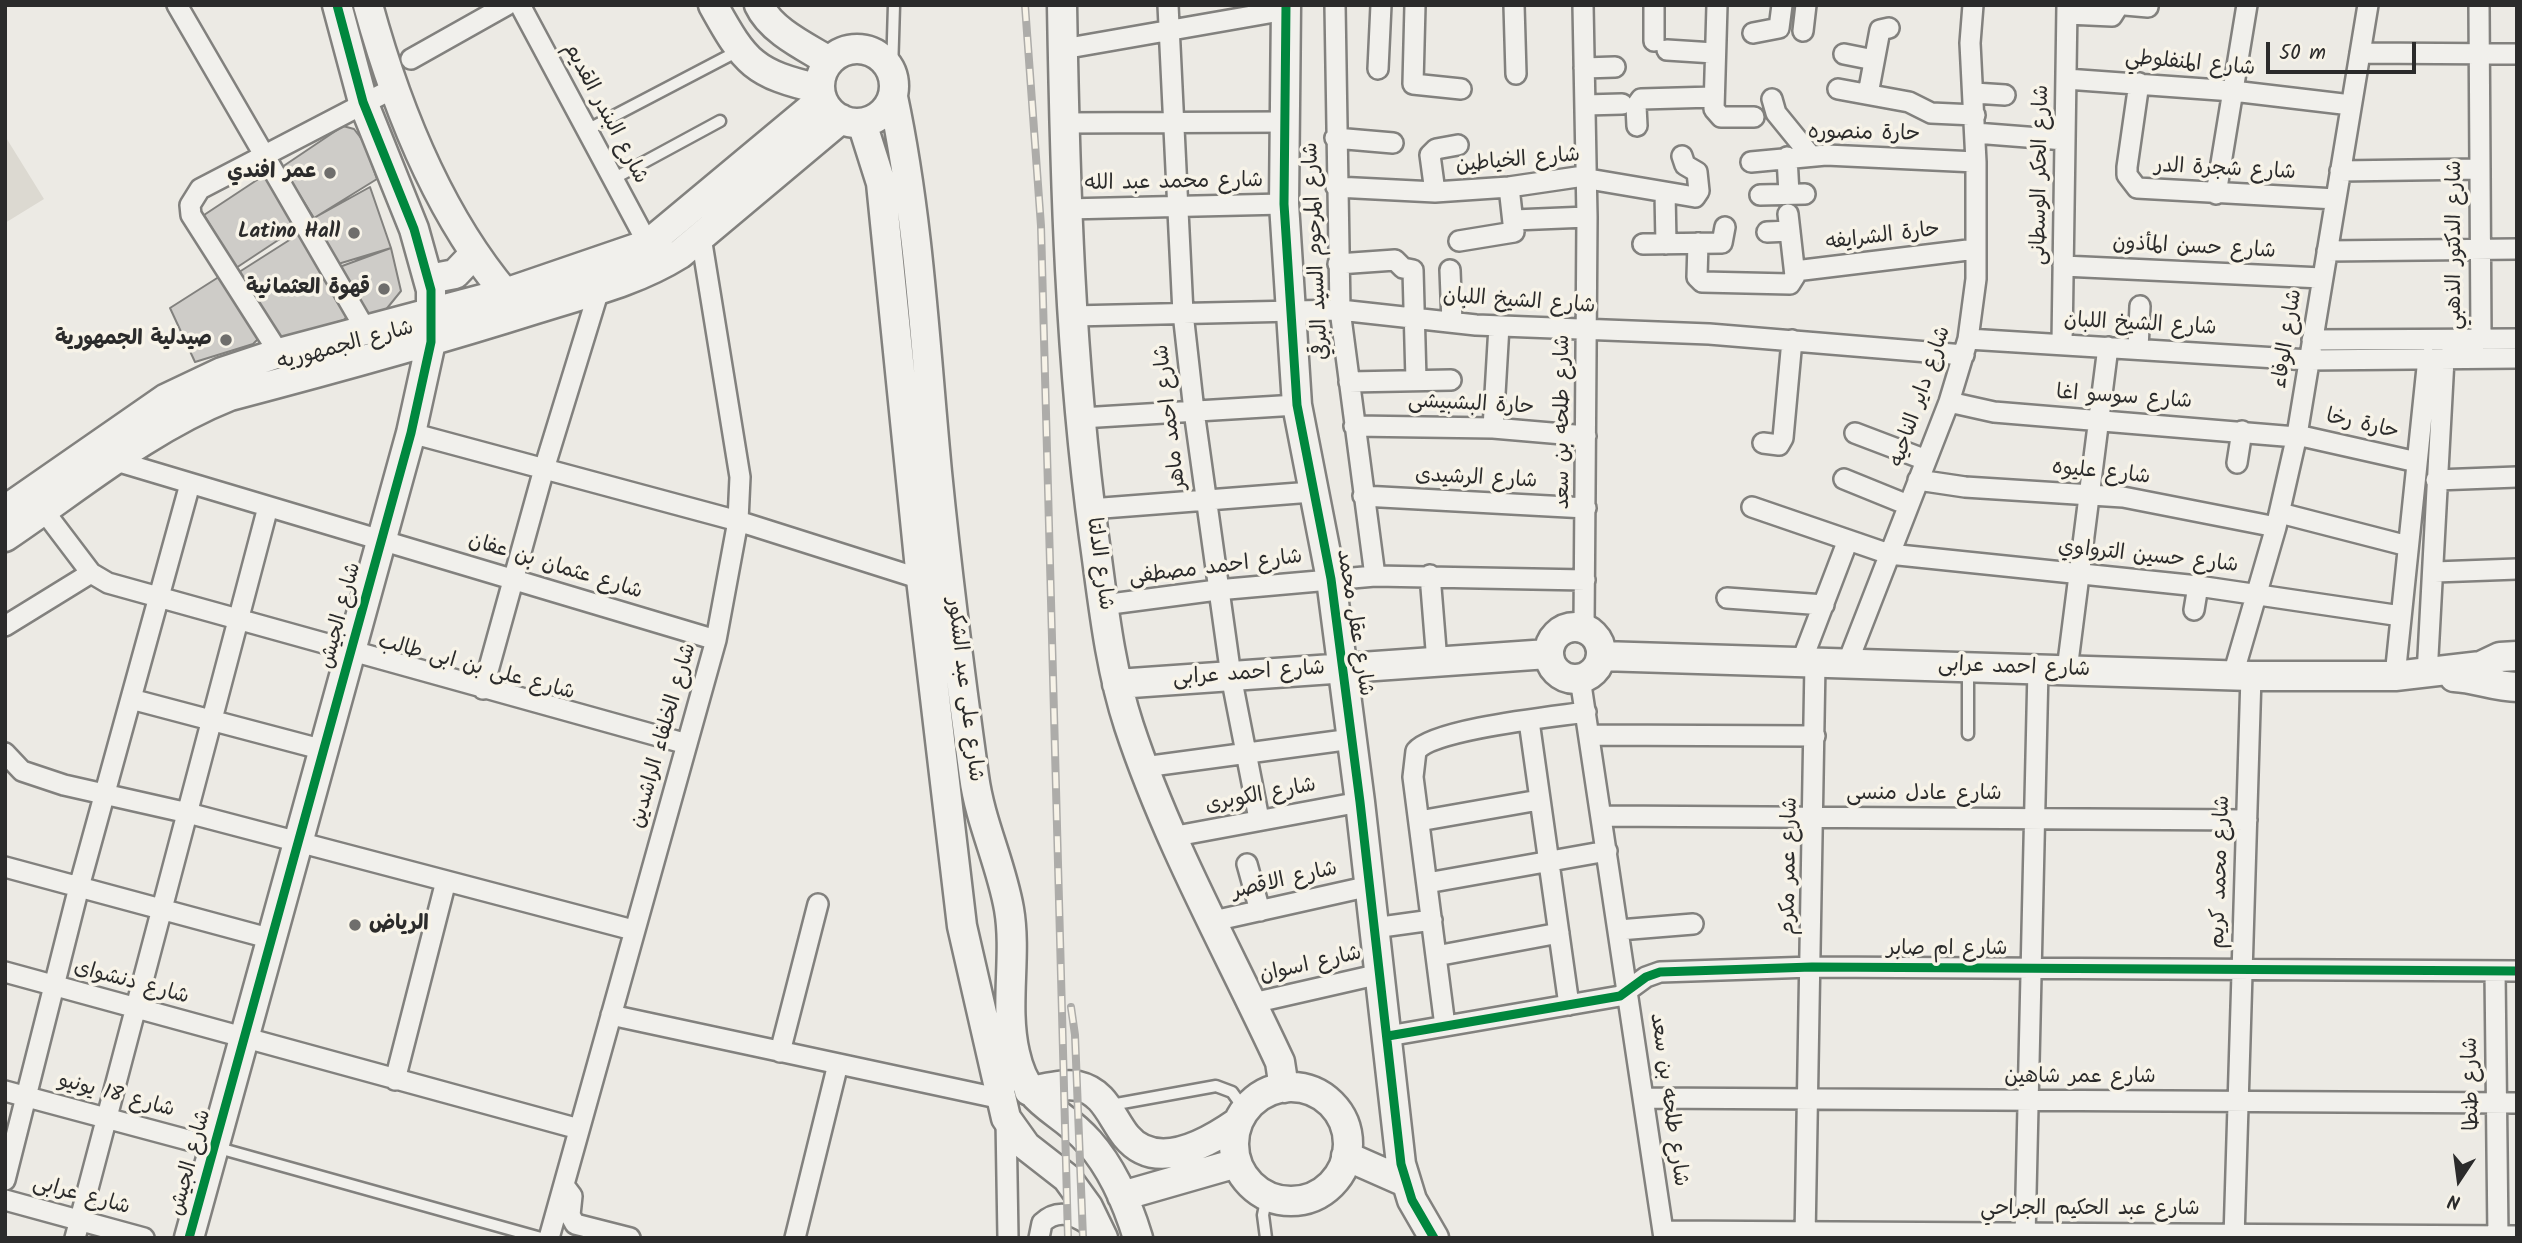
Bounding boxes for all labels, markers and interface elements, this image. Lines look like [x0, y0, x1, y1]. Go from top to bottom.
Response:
scale bar [2270, 28, 2420, 72]
text: 50 m [2279, 37, 2326, 70]
street label: شارع البندر القديم [556, 39, 652, 189]
street label: شارع المنفلوطي [2124, 47, 2256, 83]
street label: شارع الحكر الوسطانى [2028, 85, 2056, 265]
street label: حارة منصوره [1808, 121, 1920, 149]
street label: شارع المرحوم السيد البرقي [1300, 141, 1336, 361]
street label: شارع الخياطين [1455, 144, 1581, 180]
street label: شارع شجرة الدر [2154, 155, 2296, 187]
place label: عمر افندي [227, 160, 316, 186]
street label: شارع الدكتور الذهبي [2443, 160, 2469, 330]
marker: عمر افندي [322, 165, 338, 181]
street label: شارع محمد عبد الله [1085, 170, 1263, 198]
street label: حارة الشرايفه [1825, 219, 1941, 257]
place label: Latino Hall [238, 220, 340, 246]
marker: Latino Hall [346, 225, 362, 241]
street label: شارع حسن المأذون [2112, 232, 2276, 266]
place label: قهوة العثمانية [246, 276, 370, 302]
marker: قهوة العثمانية [376, 281, 392, 297]
street label: شارع الشيخ اللبان [1442, 285, 1596, 321]
street label: شارع الوفاء [2269, 288, 2309, 390]
street label: شارع الشيخ اللبان [2063, 309, 2217, 343]
street label: شارع الجمهوريه [275, 317, 417, 377]
street label: شارع داير الناحيه [1886, 323, 1958, 471]
place label: صيدلية الجمهورية [55, 327, 212, 353]
marker: صيدلية الجمهورية [218, 332, 234, 348]
street label: شارع طلحه بن سعد [1551, 335, 1577, 509]
street label: شارع احمد ماهر [1151, 343, 1193, 491]
street label: شارع سوسو اغا [2055, 382, 2193, 416]
street label: حارة البشبيشى [1407, 390, 1535, 422]
street label: حارة رخا [2323, 405, 2401, 447]
street label: شارع عليوه [2051, 456, 2151, 492]
street label: شارع الرشيدى [1414, 464, 1538, 496]
street label: شارع الدلتا [1079, 516, 1117, 612]
street label: شارع عثمان بن عفان [465, 530, 645, 606]
street label: شارع حسين الترواوي [2057, 536, 2239, 580]
street label: شارع احمد مصطفى [1128, 546, 1304, 592]
street label: شارع عقل محمد [1329, 548, 1377, 698]
street label: شارع الجيش [316, 560, 368, 672]
street label: شارع على عبد الشكور [939, 597, 987, 783]
street label: شارع على بن ابى طالب [375, 631, 577, 707]
street label: شارع الخلفاء الراشدين [627, 641, 703, 831]
street label: شارع احمد عرابى [1937, 654, 2091, 684]
street label: شارع احمد عرابى [1172, 657, 1326, 693]
street label: شارع الكوبرى [1204, 774, 1318, 820]
street label: شارع عادل منسى [1846, 782, 2002, 808]
street label: شارع محمد كريم [2207, 795, 2237, 949]
street label: شارع عمر مكرم [1777, 797, 1805, 935]
street label: شارع الاقصر [1230, 858, 1340, 906]
place label: الرياض [369, 912, 429, 938]
marker: الرياض [347, 917, 363, 933]
street label: شارع ام صابر [1886, 937, 2008, 963]
street label: شارع اسوان [1258, 942, 1364, 990]
street label: شارع دنشواى [71, 957, 191, 1011]
street label: شارع طلحه بن سعد [1642, 1012, 1692, 1188]
street label: شارع طنطا [2460, 1037, 2486, 1131]
street label: شارع عمر شاهين [2004, 1065, 2156, 1091]
street label: شارع 18 يونيو [55, 1069, 177, 1125]
street label: شارع الجيش [166, 1107, 218, 1219]
north arrow [2424, 1145, 2494, 1215]
street label: شارع عرابى [30, 1172, 132, 1222]
text: N [2445, 1184, 2463, 1216]
street label: شارع عبد الحكيم الجراحي [1980, 1197, 2200, 1223]

